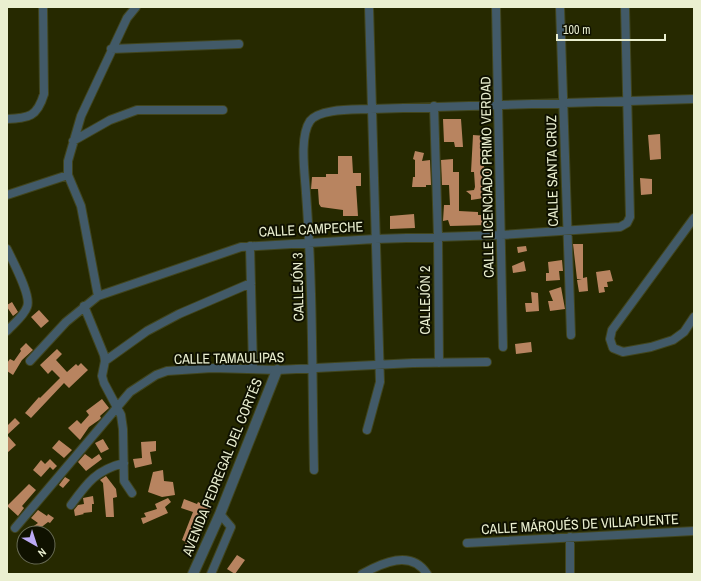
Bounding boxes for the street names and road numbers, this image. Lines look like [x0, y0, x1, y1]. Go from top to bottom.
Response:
street label: CALLE LICENCIADO PRIMO VERDAD [476, 76, 498, 278]
street label: CALLE SANTA CRUZ [542, 115, 562, 227]
street label: CALLE CAMPECHE [258, 217, 364, 241]
street label: CALLEJÓN 3 [288, 252, 308, 322]
street label: CALLEJÓN 2 [416, 266, 434, 334]
street label: CALLE TAMAULIPAS [174, 348, 285, 368]
street label: AVENIDA PEDREGAL DEL CORTÉS [178, 375, 266, 559]
street label: CALLE MÁRQUÉS DE VILLAPUENTE [481, 510, 679, 538]

